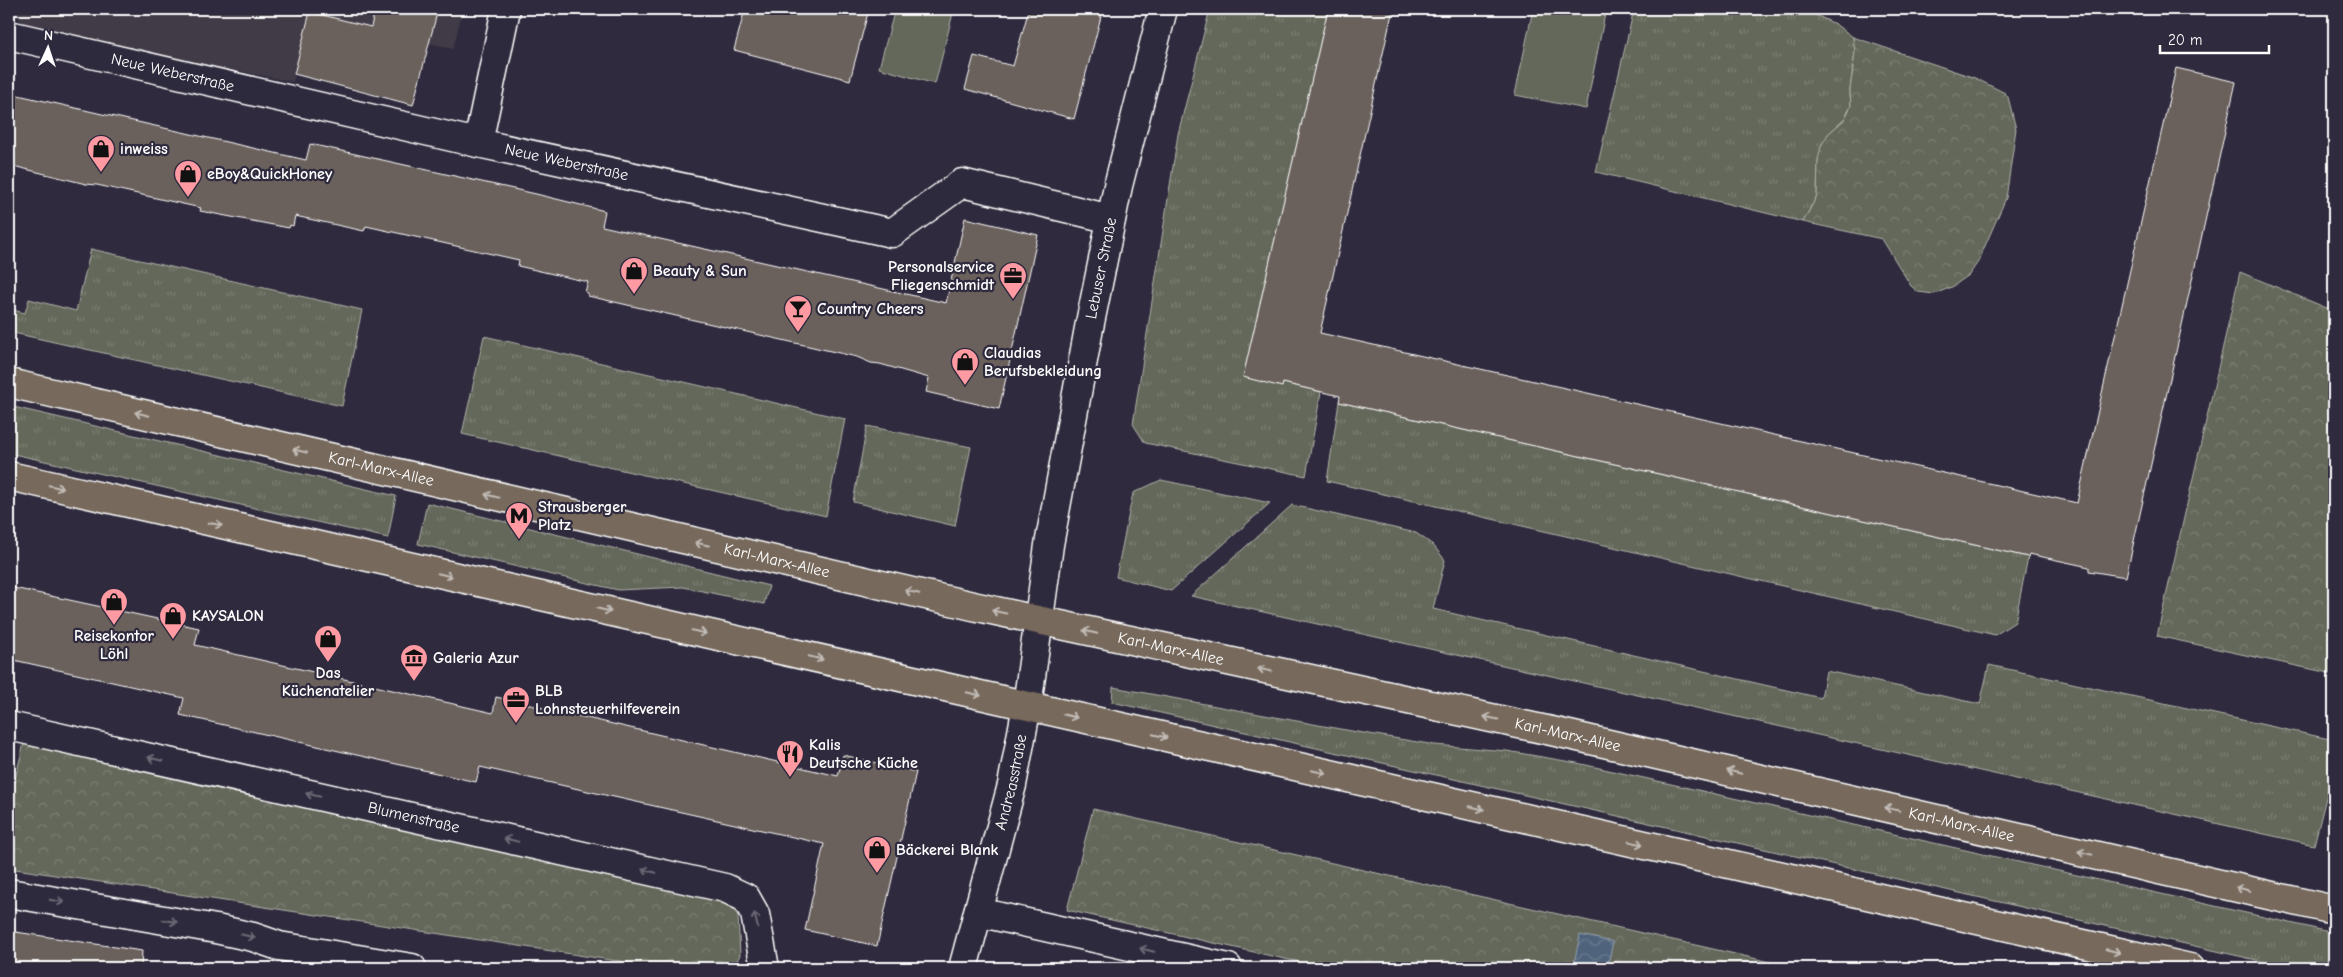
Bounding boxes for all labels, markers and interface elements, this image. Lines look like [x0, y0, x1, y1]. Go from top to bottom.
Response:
north arrow [22, 22, 72, 72]
scale bar [2160, 22, 2269, 54]
text: N [44, 27, 54, 44]
text: 20 m [2168, 31, 2202, 49]
street label: Neue Weberstraße [109, 50, 236, 96]
shop icon: inweiss [86, 134, 116, 173]
place label: inweiss [120, 140, 168, 158]
street label: Neue Weberstraße [503, 140, 630, 184]
shop icon: eBoy&QuickHoney [173, 159, 203, 198]
place label: eBoy&QuickHoney [207, 165, 333, 183]
street label: Lebuser Straße [1082, 216, 1120, 321]
shop icon: Beauty & Sun [619, 256, 649, 295]
place label: Personalservice Fliegenschmidt [888, 258, 995, 294]
office icon: Personalservice Fliegenschmidt [998, 261, 1028, 300]
place label: Beauty & Sun [653, 262, 747, 280]
bar icon: Country Cheers [783, 294, 813, 333]
place label: Country Cheers [817, 300, 924, 318]
place label: Claudias Berufsbekleidung [984, 344, 1102, 380]
shop icon: Claudias Berufsbekleidung [950, 347, 980, 386]
one-way arrow [134, 409, 150, 418]
one-way arrow [292, 446, 308, 455]
street label: Karl-Marx-Allee [327, 448, 436, 490]
one-way arrow [48, 483, 64, 492]
one-way arrow [485, 491, 501, 500]
place label: Strausberger Platz [538, 498, 627, 534]
metro station icon: Strausberger Platz [504, 501, 534, 540]
one-way arrow [206, 520, 222, 529]
one-way arrow [694, 539, 710, 548]
street label: Karl-Marx-Allee [722, 540, 831, 582]
one-way arrow [437, 571, 453, 580]
shop icon: Reisekontor Löhl [99, 587, 129, 626]
one-way arrow [904, 587, 920, 596]
shop icon: KAYSALON [158, 601, 188, 640]
one-way arrow [595, 606, 611, 616]
place label: KAYSALON [192, 607, 264, 625]
one-way arrow [991, 607, 1007, 616]
shop icon: Das Küchenatelier [313, 624, 343, 663]
place label: Reisekontor Löhl [74, 627, 154, 663]
one-way arrow [1082, 627, 1098, 636]
one-way arrow [691, 628, 707, 637]
street label: Karl-Marx-Allee [1116, 629, 1226, 669]
museum icon: Galeria Azur [399, 643, 429, 682]
place label: Galeria Azur [433, 649, 519, 667]
one-way arrow [807, 654, 823, 663]
place label: Das Küchenatelier [282, 664, 375, 700]
one-way arrow [1258, 665, 1274, 674]
place label: BLB Lohnsteuerhilfeverein [535, 682, 680, 718]
office icon: BLB Lohnsteuerhilfeverein [501, 685, 531, 724]
one-way arrow [966, 690, 982, 699]
one-way arrow [1061, 712, 1077, 721]
one-way arrow [1483, 713, 1499, 722]
street label: Karl-Marx-Allee [1513, 714, 1622, 756]
one-way arrow [1152, 732, 1168, 741]
street label: Andreasstraße [991, 733, 1030, 832]
place label: Kalis Deutsche Küche [809, 736, 918, 772]
restaurant icon: Kalis Deutsche Küche [775, 739, 805, 778]
one-way arrow [147, 754, 163, 763]
one-way arrow [1726, 767, 1742, 777]
one-way arrow [1310, 768, 1326, 777]
one-way arrow [306, 790, 322, 799]
street label: Blumenstraße [366, 798, 461, 837]
one-way arrow [1469, 803, 1485, 813]
one-way arrow [1885, 804, 1901, 813]
street label: Karl-Marx-Allee [1907, 804, 2016, 846]
one-way arrow [504, 835, 520, 844]
shop icon: Bäckerei Blank [862, 835, 892, 874]
one-way arrow [1627, 839, 1643, 848]
place label: Bäckerei Blank [896, 841, 999, 859]
one-way arrow [2077, 848, 2093, 857]
one-way arrow [641, 866, 657, 875]
one-way arrow [2235, 884, 2251, 893]
one-way arrow [48, 897, 64, 907]
one-way arrow [751, 913, 760, 929]
one-way arrow [162, 916, 178, 926]
one-way arrow [239, 932, 255, 941]
one-way arrow [1139, 945, 1155, 954]
one-way arrow [2105, 947, 2121, 956]

